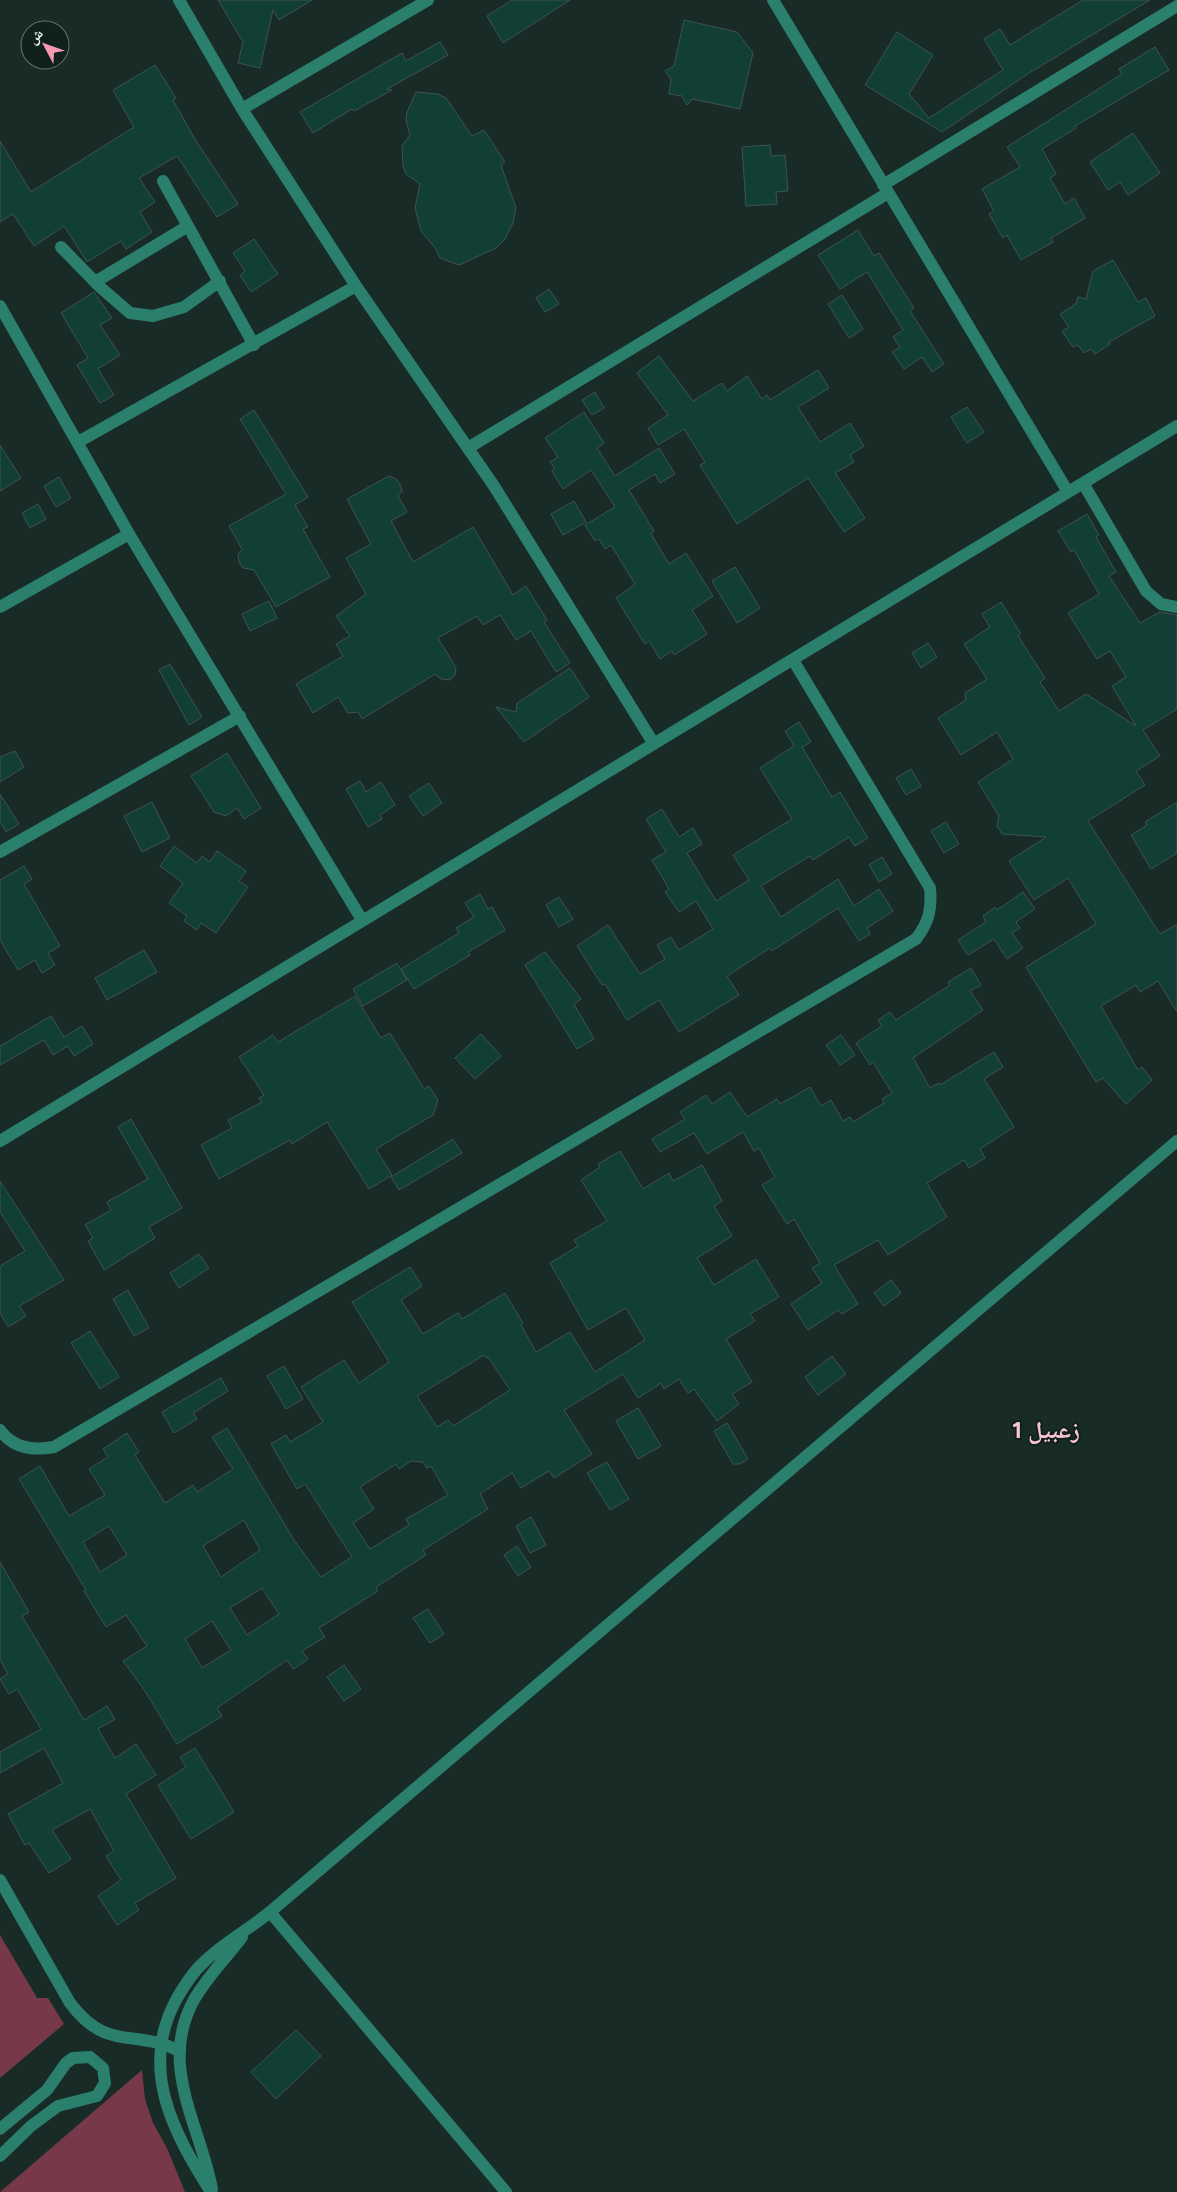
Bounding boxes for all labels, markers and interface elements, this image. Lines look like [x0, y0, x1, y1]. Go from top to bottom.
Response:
north arrow [20, 20, 70, 70]
text: ش [24, 26, 47, 48]
district label: زعبيل 1 [1012, 1415, 1080, 1444]

